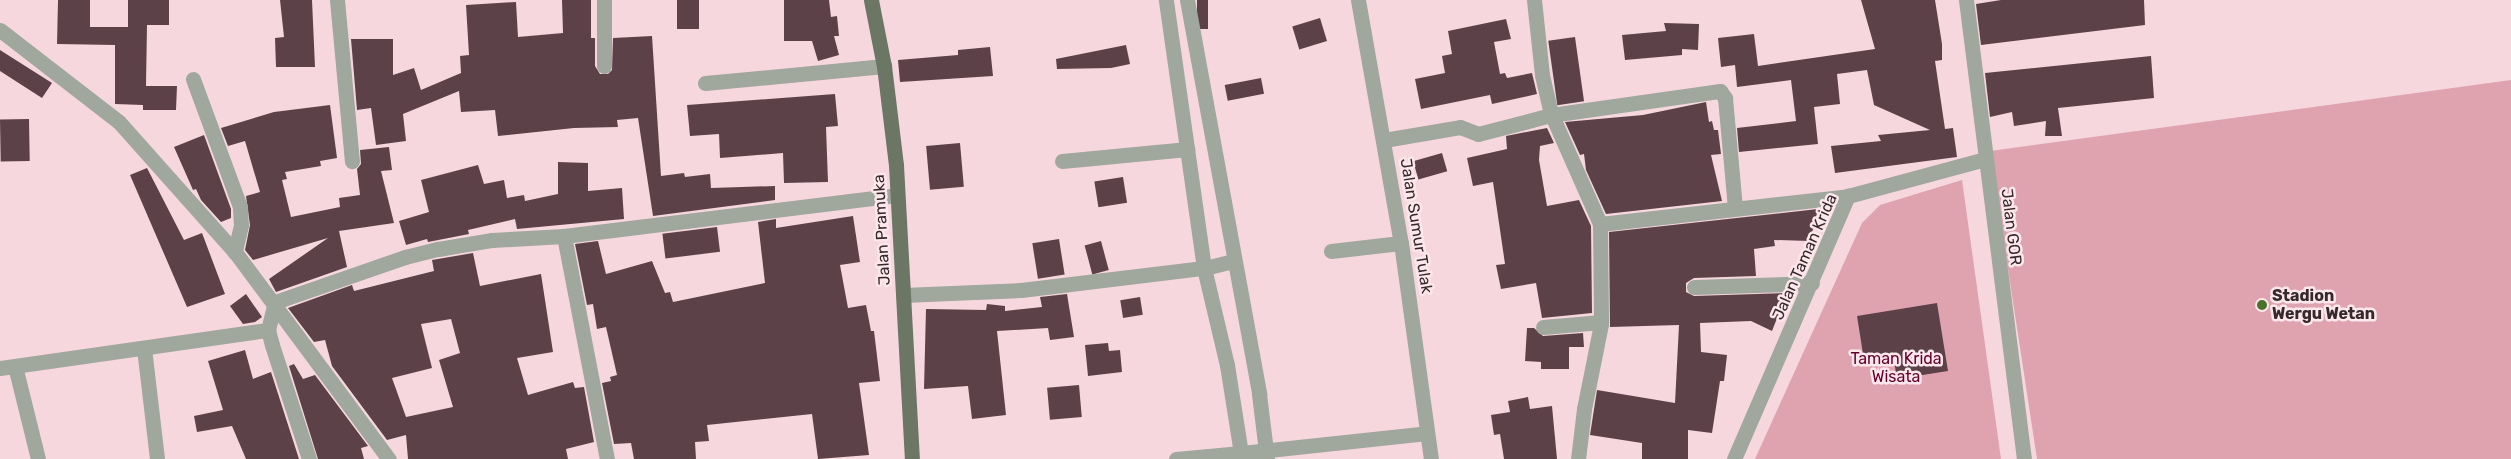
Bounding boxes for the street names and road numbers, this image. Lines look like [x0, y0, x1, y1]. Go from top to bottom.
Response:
street label: Jalan Sumur Tulak [1396, 157, 1436, 295]
street label: Jalan Pramuka [870, 174, 894, 286]
street label: Jalan GOR [1997, 187, 2025, 267]
street label: Jalan Taman Krida [1768, 191, 1842, 323]

